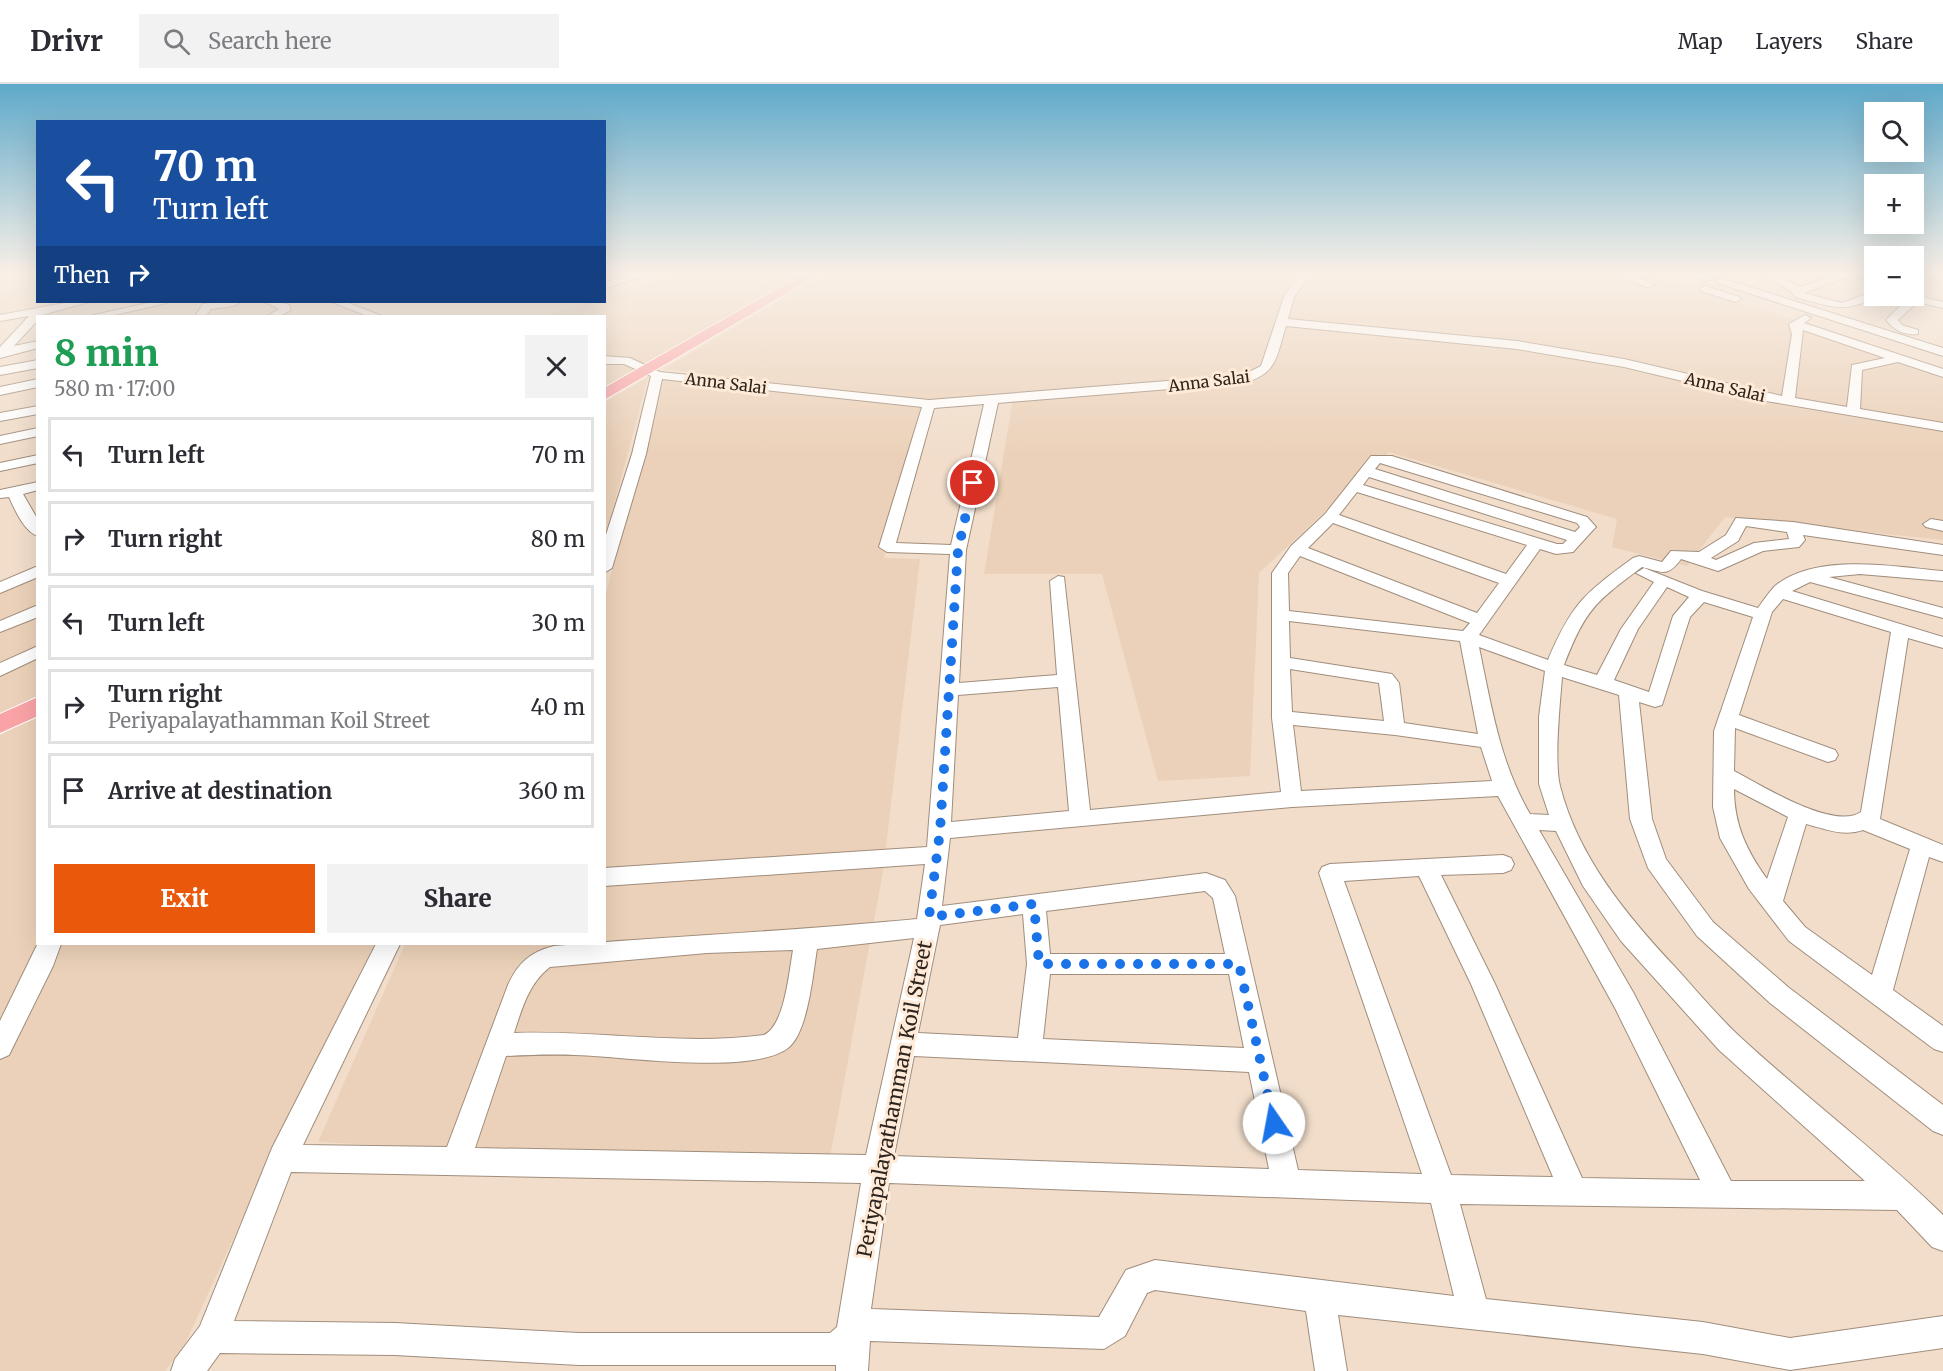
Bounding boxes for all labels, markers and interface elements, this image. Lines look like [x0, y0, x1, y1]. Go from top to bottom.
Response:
search box [139, 14, 559, 68]
text: Drivr [30, 23, 103, 59]
icon: search [160, 25, 193, 58]
text: Search here [208, 27, 331, 55]
text: Map [1678, 28, 1723, 55]
text: Layers [1756, 28, 1823, 55]
text: Share [1856, 28, 1913, 55]
map controls [1864, 102, 1924, 306]
button: search [1864, 102, 1924, 162]
text: 70 m [153, 140, 257, 192]
icon: left [54, 144, 132, 222]
button: + [1864, 174, 1924, 234]
text: Turn left [153, 192, 268, 226]
button: − [1864, 246, 1924, 306]
icon: right [122, 258, 155, 291]
text: Then [54, 261, 110, 289]
text: 8 min [54, 331, 159, 376]
button: close [525, 335, 588, 398]
street label: Anna Salai [1166, 366, 1251, 396]
street label: Anna Salai [683, 368, 768, 398]
street label: Anna Salai [1682, 368, 1767, 406]
text: 580 m · 17:00 [54, 376, 175, 401]
icon: left [57, 438, 90, 471]
text: Turn left [108, 441, 205, 469]
text: 70 m [532, 441, 585, 469]
pin [947, 457, 998, 508]
icon: arrive [956, 466, 989, 499]
icon: right [57, 522, 90, 555]
text: Turn right [108, 525, 222, 553]
text: 80 m [531, 525, 585, 553]
icon: left [57, 606, 90, 639]
text: Turn left [108, 609, 205, 637]
text: 30 m [531, 609, 585, 637]
text: Turn right [108, 680, 222, 708]
icon: right [57, 690, 90, 723]
text: 40 m [530, 693, 585, 721]
text: Periyapalayathamman Koil Street [108, 708, 430, 733]
icon: arrive [57, 774, 90, 807]
text: Arrive at destination [108, 777, 332, 805]
text: 360 m [518, 777, 585, 805]
button: Exit [54, 864, 315, 933]
button: Share [327, 864, 588, 933]
street label: Periyapalayathamman Koil Street [851, 938, 937, 1260]
position arrow [1242, 1091, 1306, 1155]

